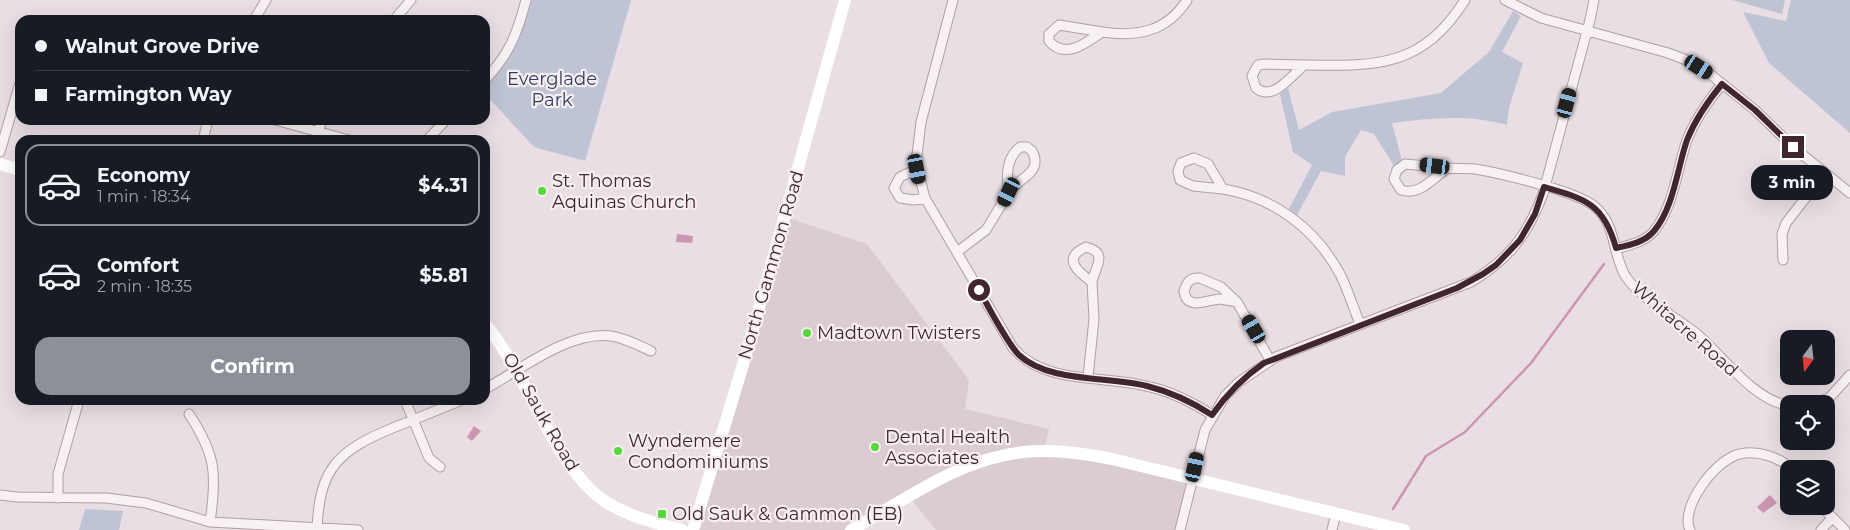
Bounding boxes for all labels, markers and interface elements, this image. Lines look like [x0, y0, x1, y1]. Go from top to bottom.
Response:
text: Walnut Grove Drive [65, 35, 259, 58]
car [1682, 53, 1715, 81]
park label: Everglade Park [507, 68, 597, 111]
text: Farmington Way [65, 83, 232, 106]
car [1555, 87, 1578, 119]
route end [1782, 136, 1804, 158]
car [906, 153, 927, 185]
car [1419, 157, 1450, 175]
icon: car [37, 163, 82, 208]
text: Economy [97, 164, 190, 187]
callout: 3 min [1752, 164, 1834, 200]
street label: North Gammon Road [733, 168, 809, 362]
place label: St. Thomas Aquinas Church [552, 170, 696, 213]
text: 3 min [1769, 173, 1815, 192]
text: $4.31 [418, 174, 468, 197]
car [995, 175, 1022, 209]
marker: St. Thomas Aquinas Church [536, 185, 548, 197]
text: 1 min · 18:34 [97, 187, 190, 206]
icon: car [37, 253, 82, 298]
text: Comfort [97, 254, 179, 277]
text: $5.81 [419, 264, 468, 287]
text: 2 min · 18:35 [97, 277, 192, 296]
street label: Whitacre Road [1627, 277, 1743, 381]
route start [968, 279, 990, 301]
car [1240, 312, 1267, 346]
place label: Madtown Twisters [817, 322, 981, 344]
marker: Madtown Twisters [801, 327, 813, 339]
north arrow [1780, 330, 1835, 385]
map controls [1780, 330, 1835, 515]
button: Confirm [35, 337, 470, 395]
street label: Old Sauk Road [498, 349, 584, 475]
button: locate [1780, 395, 1835, 450]
place label: Dental Health Associates [885, 426, 1010, 469]
place label: Wyndemere Condominiums [628, 430, 768, 473]
marker: Dental Health Associates [869, 441, 881, 453]
marker: Wyndemere Condominiums [612, 445, 624, 457]
car [1184, 451, 1205, 483]
button: layers [1780, 460, 1835, 515]
place label: Old Sauk & Gammon (EB) [672, 503, 903, 525]
marker: Old Sauk & Gammon (EB) [656, 508, 668, 520]

